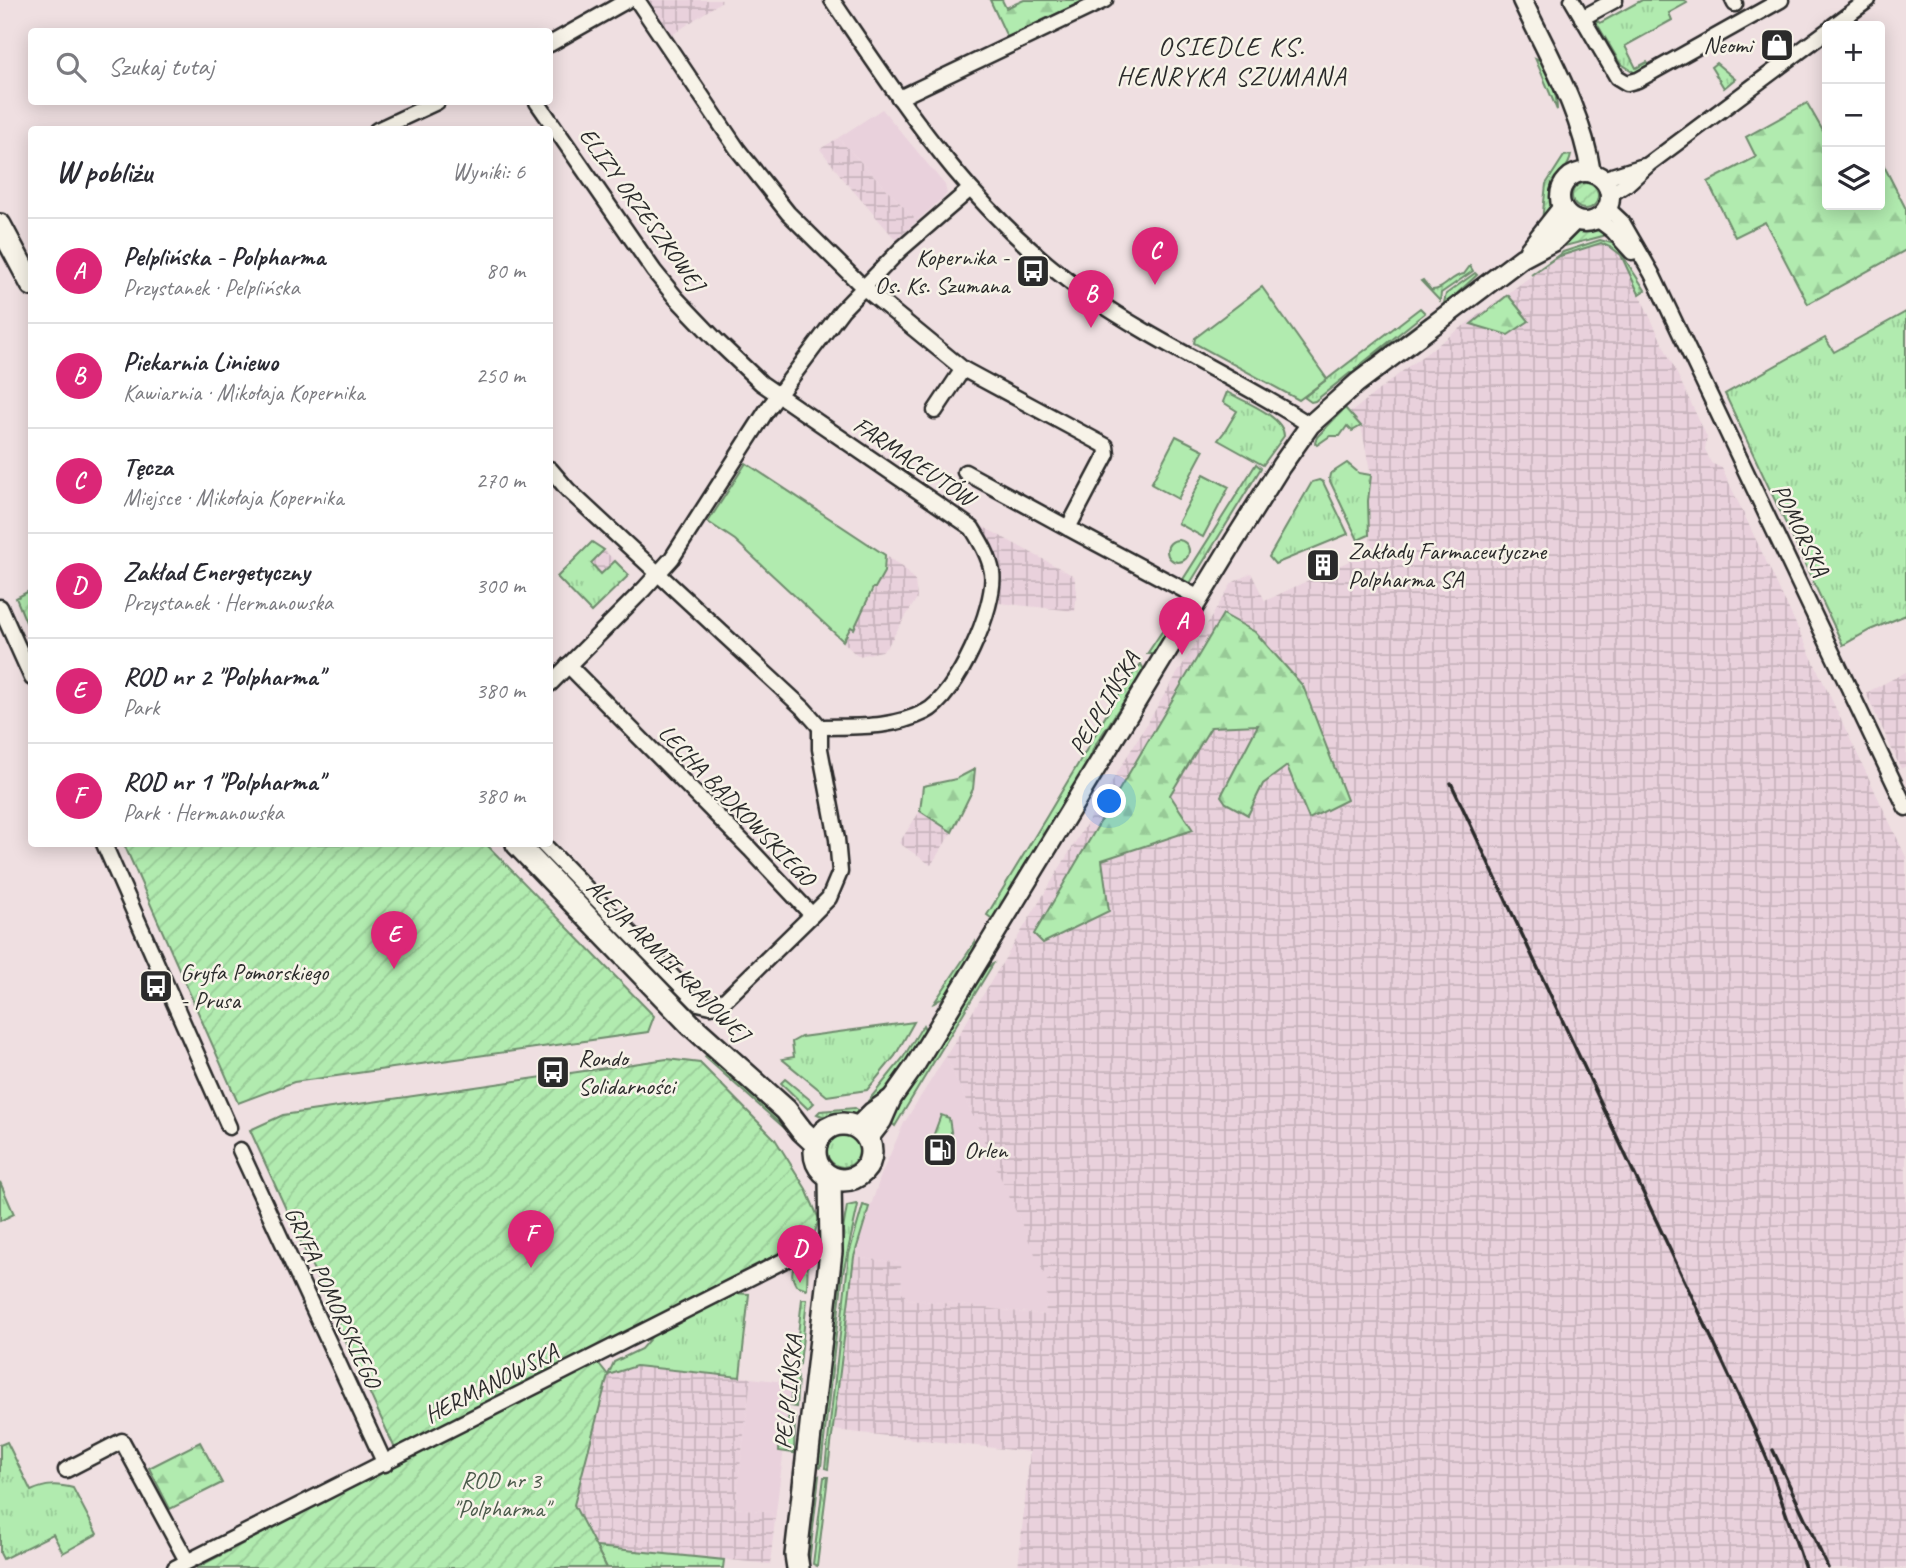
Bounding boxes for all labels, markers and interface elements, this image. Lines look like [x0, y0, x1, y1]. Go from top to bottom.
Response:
map controls [1822, 21, 1885, 210]
button: + [1822, 21, 1885, 84]
shop icon: Neomi [1758, 26, 1796, 64]
search box [28, 28, 553, 105]
district label: OSIEDLE KS. HENRYKA SZUMANA [1116, 30, 1348, 93]
place label: Neomi [1703, 30, 1755, 60]
icon: search [52, 48, 90, 86]
text: Szukaj tutaj [108, 50, 214, 83]
button: − [1822, 84, 1885, 147]
street label: ELIZY ORZESZKOWEJ [573, 122, 713, 299]
button: layers [1822, 147, 1885, 210]
text: W pobliżu [56, 153, 152, 191]
text: Wyniki: 6 [452, 157, 525, 186]
pin: C [1132, 227, 1178, 285]
text: Pelplińska - Polpharma [123, 240, 325, 273]
place label: Kopernika - Os. Ks. Szumana [875, 242, 1011, 300]
bus stop icon: Kopernika - Os. Ks. Szumana [1014, 252, 1052, 290]
text: A [73, 256, 85, 285]
text: 80 m [486, 256, 525, 285]
pin: B [1068, 270, 1114, 328]
text: Przystanek · Pelplińska [123, 273, 300, 302]
text: Piekarnia Liniewo [123, 345, 278, 378]
text: B [73, 361, 85, 390]
text: 250 m [476, 361, 525, 390]
text: Kawiarnia · Mikołaja Kopernika [123, 378, 364, 407]
street label: FARMACEUTÓW [848, 410, 984, 515]
text: Tęcza [123, 450, 173, 483]
text: C [74, 466, 84, 495]
text: 270 m [476, 466, 525, 495]
street label: POMORSKA [1766, 479, 1837, 582]
text: Miejsce · Mikołaja Kopernika [123, 483, 343, 512]
place label: Zakłady Farmaceutyczne Polpharma SA [1348, 536, 1548, 594]
building icon: Zakłady Farmaceutyczne Polpharma SA [1304, 546, 1342, 584]
text: Zakład Energetyczny [123, 555, 310, 588]
text: D [72, 571, 86, 600]
text: 300 m [476, 571, 525, 600]
text: Przystanek · Hermanowska [123, 588, 333, 617]
pin: A [1159, 597, 1205, 655]
street label: PELPLIŃSKA [1062, 645, 1147, 760]
text: ROD nr 2 "Polpharma" [123, 660, 324, 693]
text: E [73, 676, 85, 705]
text: 380 m [476, 676, 525, 705]
text: Park [123, 693, 159, 722]
street label: LECHA BĄDKOWSKIEGO [652, 718, 824, 894]
text: ROD nr 1 "Polpharma" [123, 765, 324, 798]
text: F [74, 781, 84, 810]
text: 380 m [476, 781, 525, 810]
your location [1092, 784, 1126, 818]
text: Park · Hermanowska [123, 798, 284, 827]
street label: ALEJA ARMII KRAJOWEJ [580, 872, 759, 1051]
pin: E [371, 911, 417, 969]
place label: Gryfa Pomorskiego - Prusa [180, 957, 330, 1015]
bus stop icon: Gryfa Pomorskiego - Prusa [137, 967, 175, 1005]
place label: Rondo Solidarności [578, 1043, 677, 1101]
bus stop icon: Rondo Solidarności [534, 1053, 572, 1091]
fuel station icon: Orlen [921, 1131, 959, 1169]
place label: Orlen [964, 1135, 1008, 1165]
street label: GRYFA POMORSKIEGO [278, 1202, 389, 1395]
pin: F [508, 1210, 554, 1268]
pin: D [777, 1225, 823, 1283]
street label: PELPLIŃSKA [767, 1333, 809, 1450]
street label: HERMANOWSKA [419, 1336, 564, 1430]
park label: ROD nr 3 "Polpharma" [452, 1465, 555, 1523]

